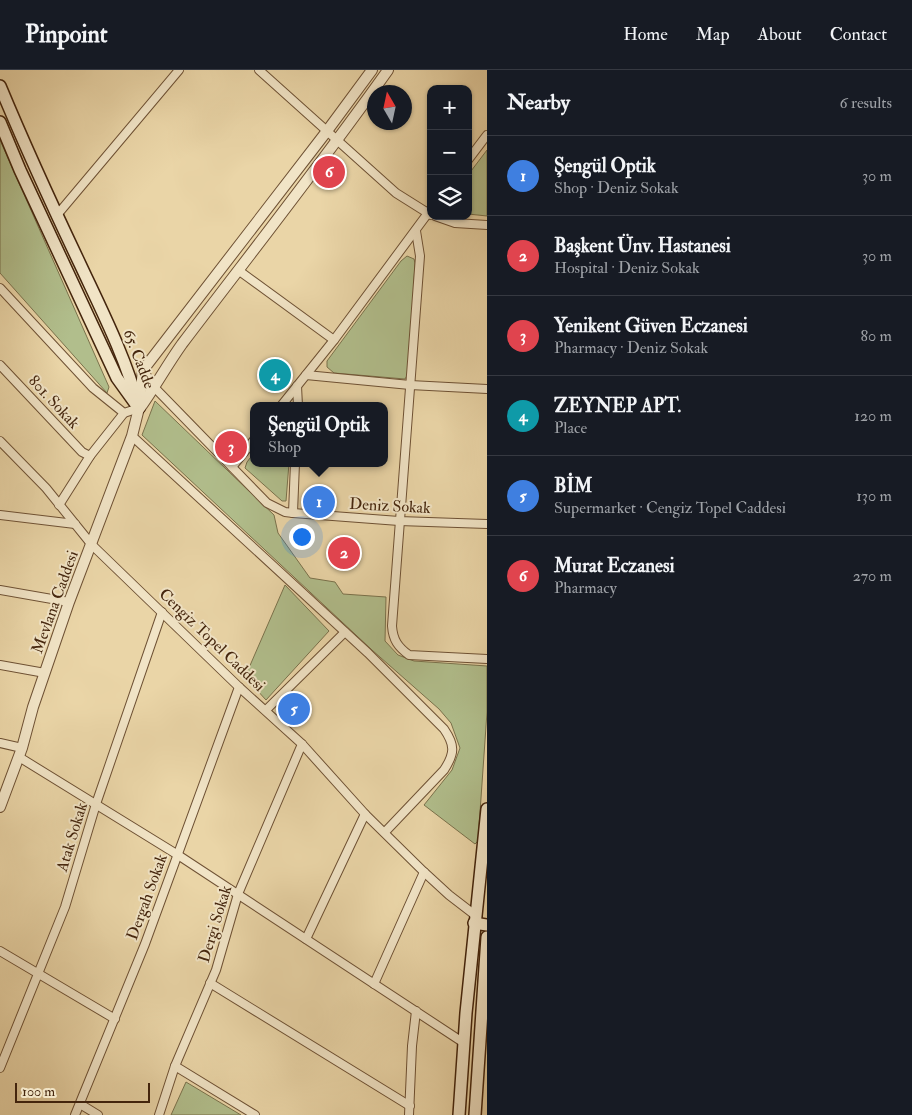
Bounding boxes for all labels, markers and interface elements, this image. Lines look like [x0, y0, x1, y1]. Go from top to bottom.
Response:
text: Pinpoint [25, 19, 108, 50]
text: Home [623, 23, 668, 46]
text: Map [696, 23, 730, 46]
text: About [758, 23, 802, 46]
text: Contact [830, 23, 887, 46]
north arrow [367, 85, 412, 130]
map controls [427, 85, 472, 220]
button: + [427, 85, 472, 130]
text: Nearby [507, 89, 570, 116]
text: 6 results [840, 93, 892, 113]
button: − [427, 130, 472, 175]
pin: 6 [313, 153, 345, 191]
text: Şengül Optik [554, 154, 656, 178]
text: 1 [520, 166, 526, 186]
text: 30 m [862, 166, 892, 186]
button: layers [427, 175, 472, 220]
text: Shop · Deniz Sokak [554, 178, 679, 198]
text: Başkent Ünv. Hastanesi [554, 234, 731, 258]
text: 2 [519, 246, 527, 266]
text: 30 m [862, 246, 892, 266]
text: Hospital · Deniz Sokak [554, 258, 700, 278]
text: Yenikent Güven Eczanesi [554, 314, 748, 338]
street label: 65. Cadde [119, 326, 160, 392]
text: 3 [520, 326, 526, 346]
text: 80 m [861, 326, 892, 346]
text: Pharmacy · Deniz Sokak [554, 338, 708, 358]
pin: 4 [259, 356, 291, 394]
street label: 801. Sokak [24, 371, 84, 433]
text: ZEYNEP APT. [554, 394, 681, 418]
popup [250, 402, 388, 467]
text: 4 [519, 406, 527, 426]
text: 120 m [854, 406, 892, 426]
text: Şengül Optik [268, 413, 370, 437]
text: Place [554, 418, 587, 438]
pin: 3 [215, 428, 247, 466]
text: Shop [268, 437, 301, 457]
text: BİM [554, 474, 593, 498]
pin: 1 [303, 483, 335, 521]
text: 5 [519, 486, 527, 506]
text: 130 m [856, 486, 892, 506]
street label: Deniz Sokak [349, 494, 432, 518]
text: Supermarket · Cengiz Topel Caddesi [554, 498, 786, 518]
your location [289, 524, 315, 550]
pin: 2 [328, 534, 360, 572]
street label: Mevlana Caddesi [27, 548, 83, 656]
text: Murat Eczanesi [554, 554, 675, 578]
text: 6 [519, 566, 527, 586]
text: 270 m [853, 566, 892, 586]
text: Pharmacy [554, 578, 617, 598]
street label: Cengiz Topel Caddesi [154, 584, 269, 697]
pin: 5 [278, 690, 310, 728]
street label: Atak Sokak [52, 800, 92, 875]
street label: Dergah Sokak [122, 851, 172, 943]
street label: Dergi Sokak [194, 883, 236, 965]
scale bar [15, 1080, 150, 1103]
text: 100 m [22, 1083, 55, 1100]

